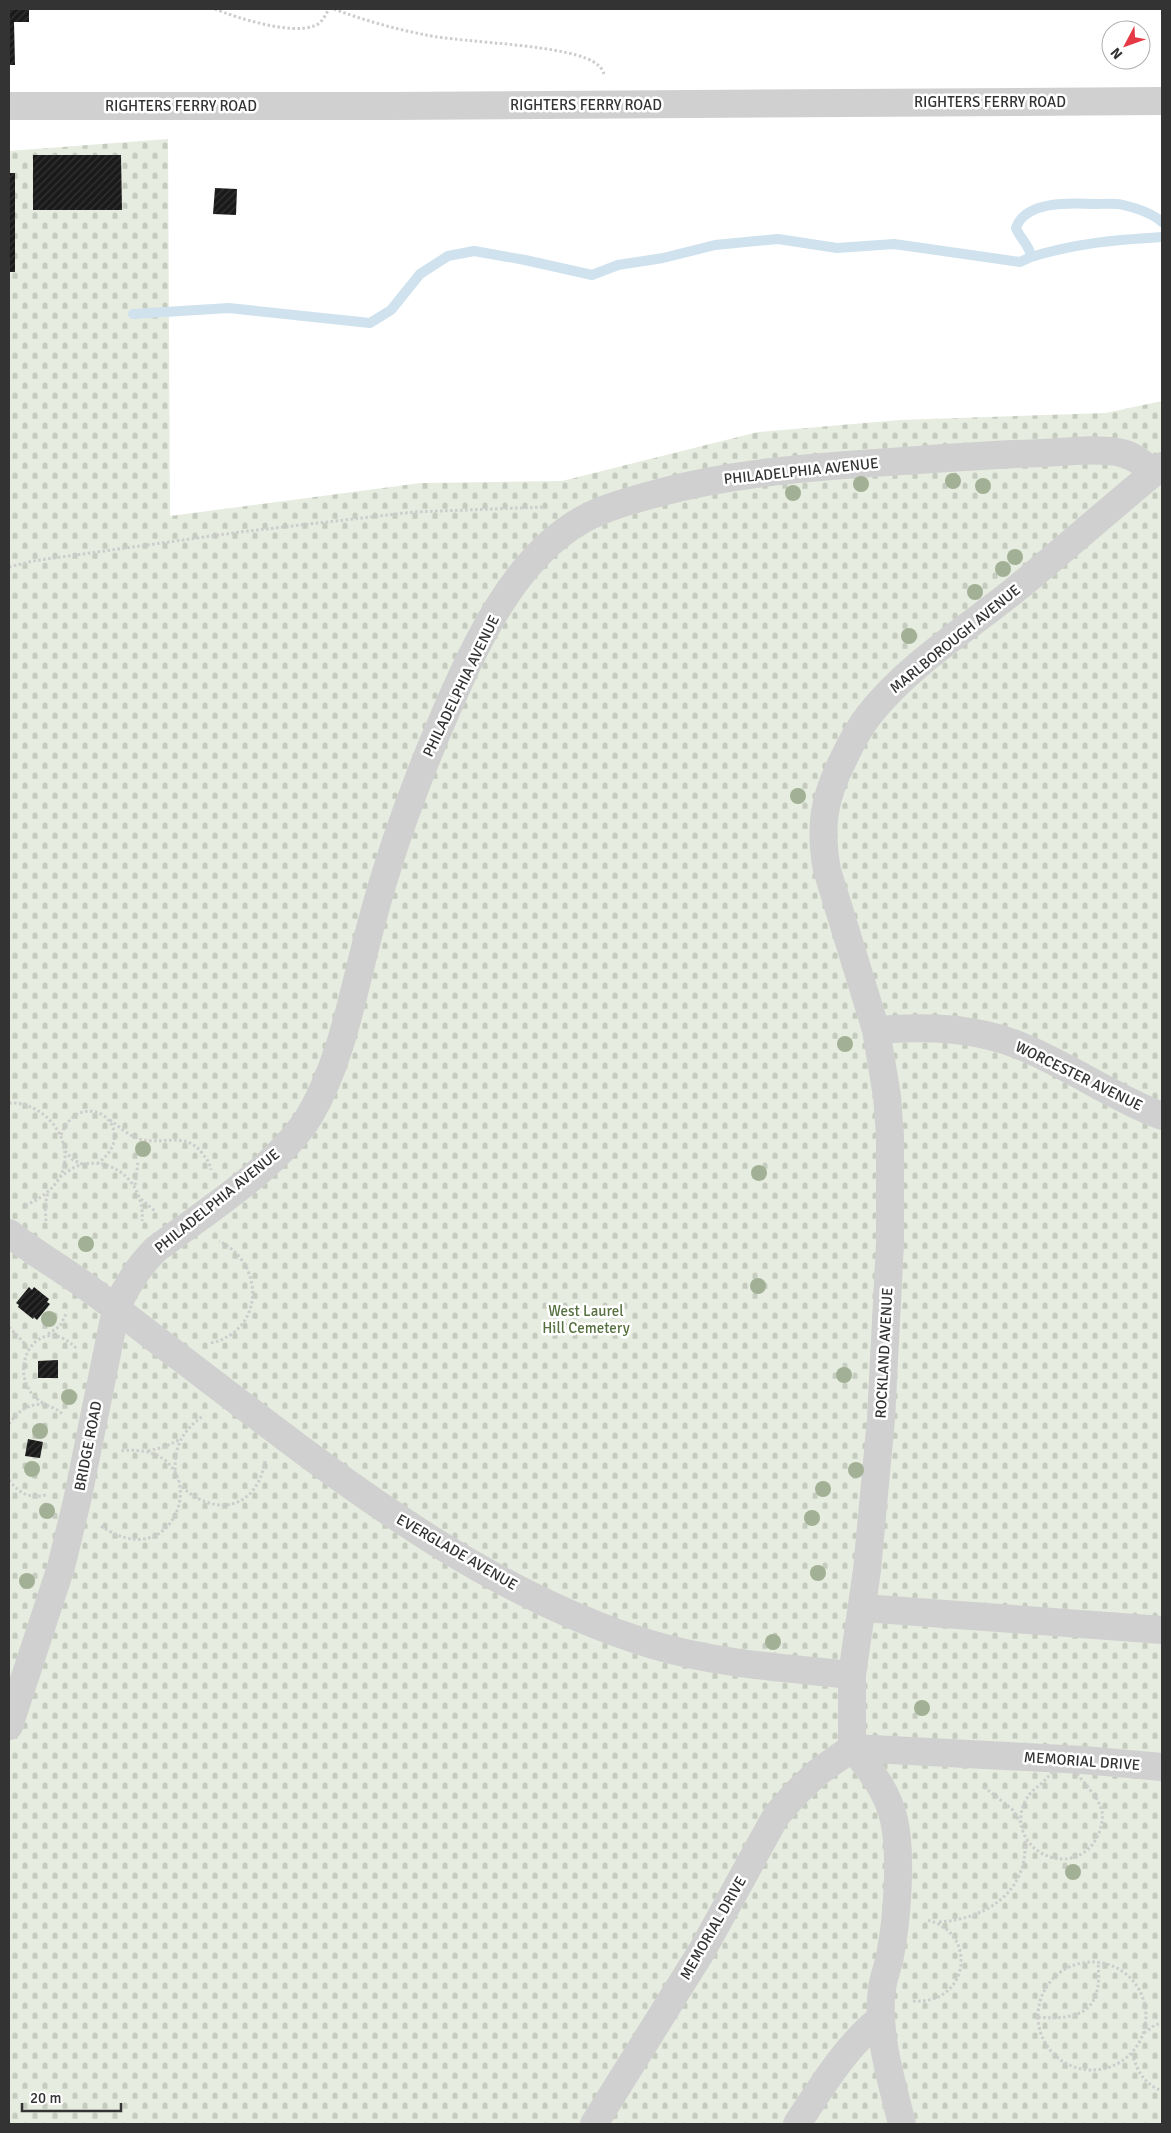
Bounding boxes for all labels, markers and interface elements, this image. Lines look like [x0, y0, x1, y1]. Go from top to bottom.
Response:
north arrow [1101, 20, 1151, 70]
text: N [1107, 44, 1126, 62]
street label: RIGHTERS FERRY ROAD [914, 93, 1066, 111]
street label: RIGHTERS FERRY ROAD [510, 96, 662, 114]
street label: RIGHTERS FERRY ROAD [105, 97, 257, 115]
street label: PHILADELPHIA AVENUE [723, 454, 879, 488]
street label: MARLBOROUGH AVENUE [886, 581, 1024, 697]
street label: PHILADELPHIA AVENUE [419, 612, 503, 760]
street label: WORCESTER AVENUE [1013, 1037, 1145, 1115]
street label: PHILADELPHIA AVENUE [151, 1145, 283, 1257]
street label: ROCKLAND AVENUE [872, 1287, 896, 1419]
park label: West Laurel Hill Cemetery [542, 1302, 630, 1337]
street label: BRIDGE ROAD [70, 1400, 106, 1492]
street label: EVERGLADE AVENUE [393, 1510, 521, 1594]
street label: MEMORIAL DRIVE [1023, 1748, 1141, 1774]
street label: MEMORIAL DRIVE [676, 1873, 750, 1983]
scale bar [22, 2080, 121, 2112]
text: 20 m [30, 2089, 61, 2107]

